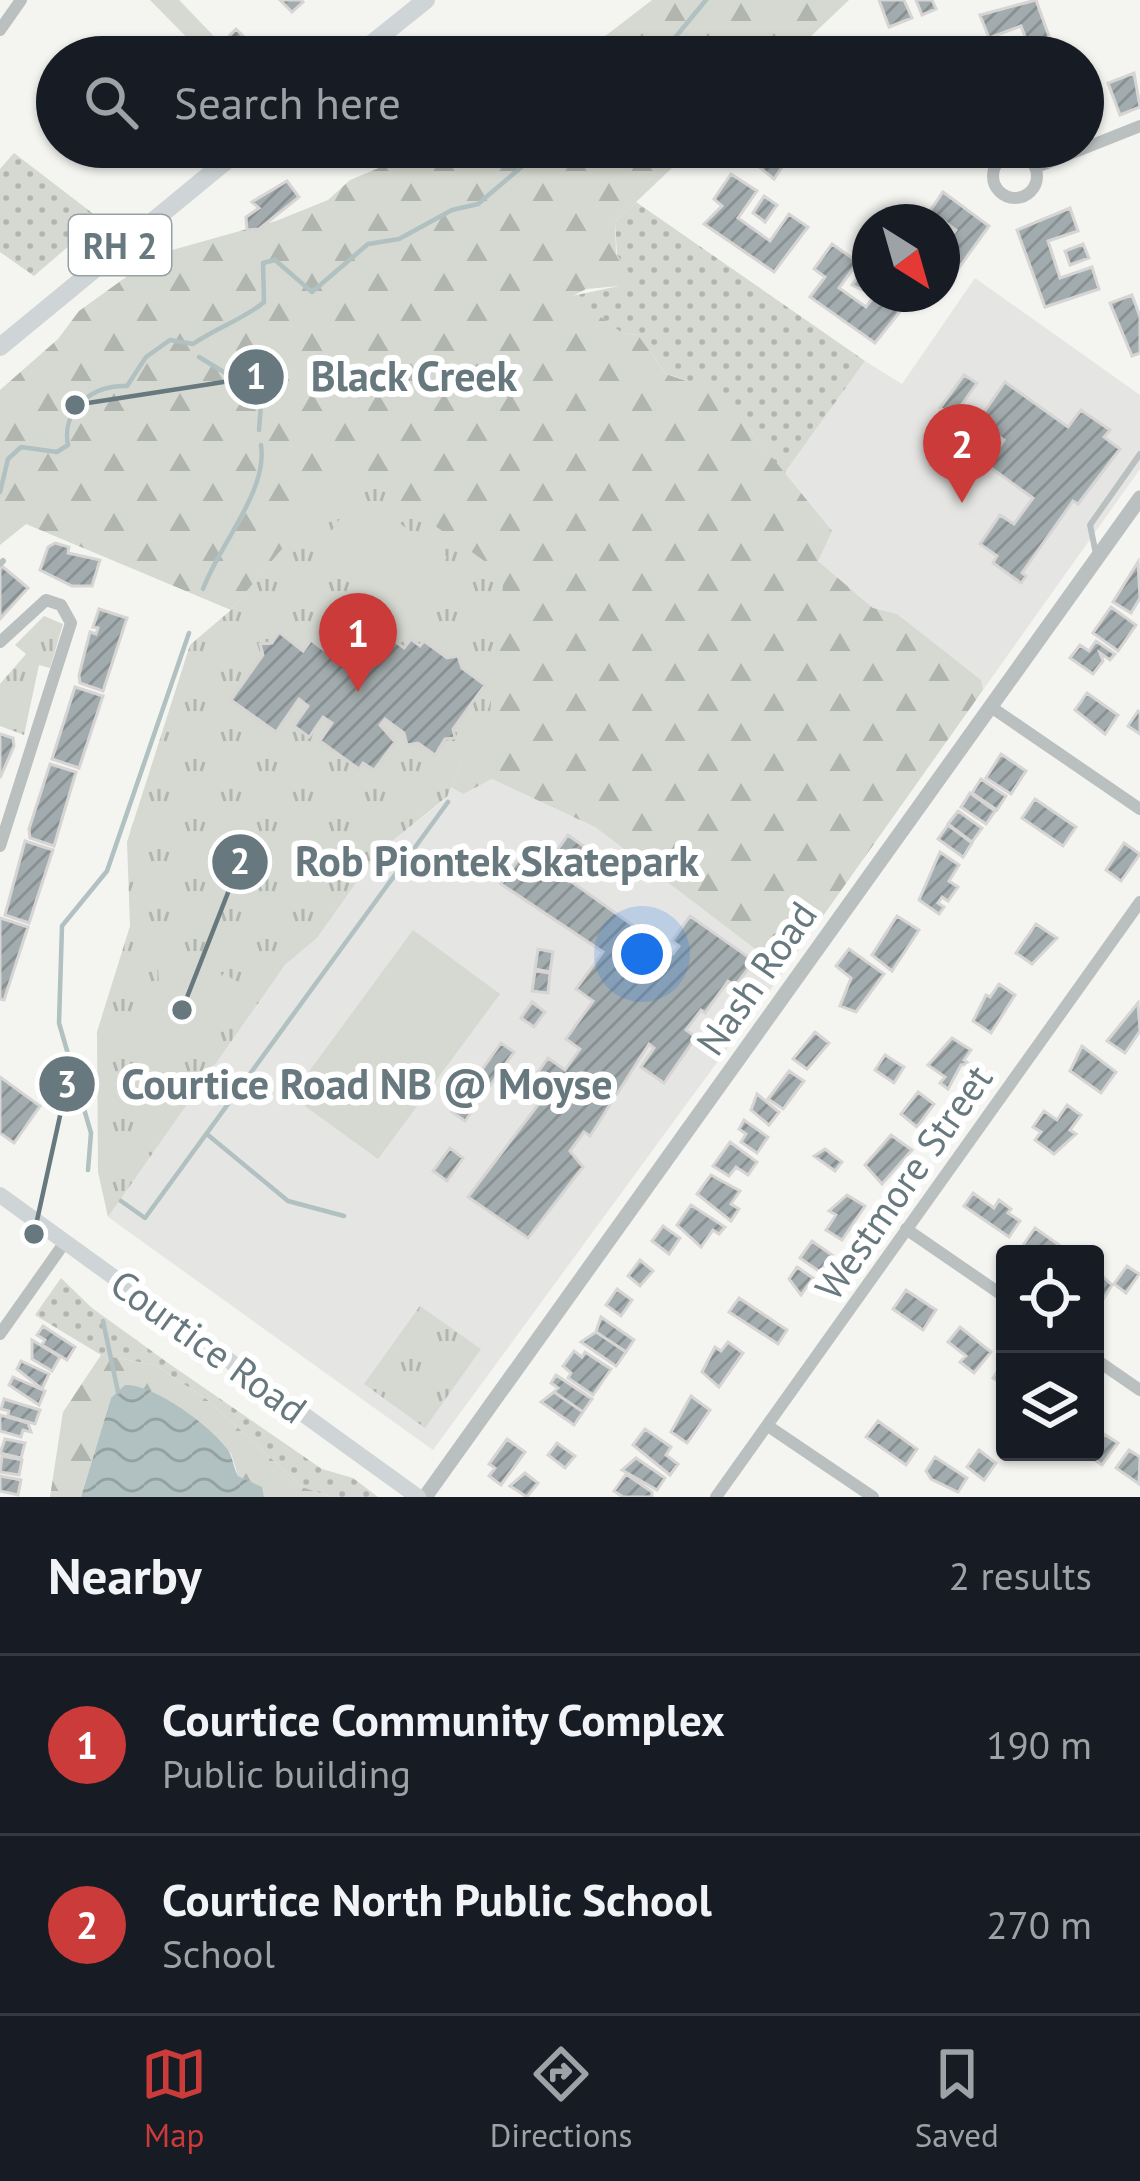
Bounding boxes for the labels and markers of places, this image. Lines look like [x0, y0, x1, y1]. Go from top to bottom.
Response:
callout: Black Creek [226, 338, 542, 416]
pin: 2 [923, 404, 1001, 503]
pin: 1 [319, 593, 397, 692]
callout: Rob Piontek Skatepark [210, 823, 723, 901]
callout: Courtice Road NB @ Moyse [37, 1045, 637, 1123]

